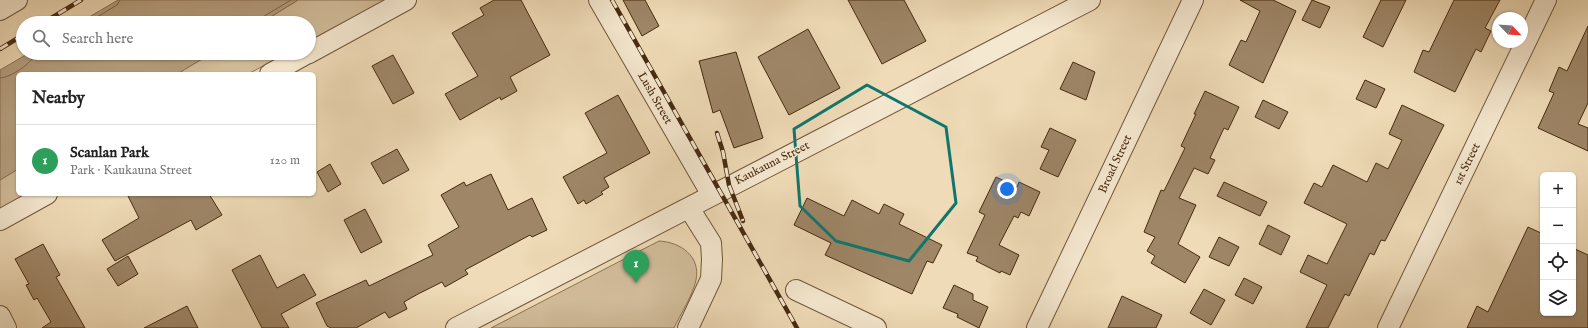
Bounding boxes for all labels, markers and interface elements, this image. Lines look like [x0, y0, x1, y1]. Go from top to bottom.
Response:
north arrow [1492, 12, 1528, 48]
search box [16, 16, 316, 60]
icon: search [30, 27, 52, 49]
text: Search here [62, 29, 133, 48]
street label: Lush Street [634, 69, 676, 127]
text: Nearby [32, 88, 85, 109]
street label: Broad Street [1095, 132, 1135, 196]
street label: Kaukauna Street [732, 138, 812, 188]
street label: 1st Street [1450, 140, 1484, 188]
text: Scanlan Park [70, 143, 149, 162]
text: 1 [43, 152, 47, 169]
text: 120 m [270, 152, 300, 169]
text: Park · Kaukauna Street [70, 162, 192, 179]
map controls [1540, 172, 1576, 316]
button: + [1540, 172, 1576, 208]
your location [997, 179, 1017, 199]
button: − [1540, 208, 1576, 244]
button: locate [1540, 244, 1576, 280]
pin: 1 [623, 250, 649, 283]
button: layers [1540, 280, 1576, 316]

